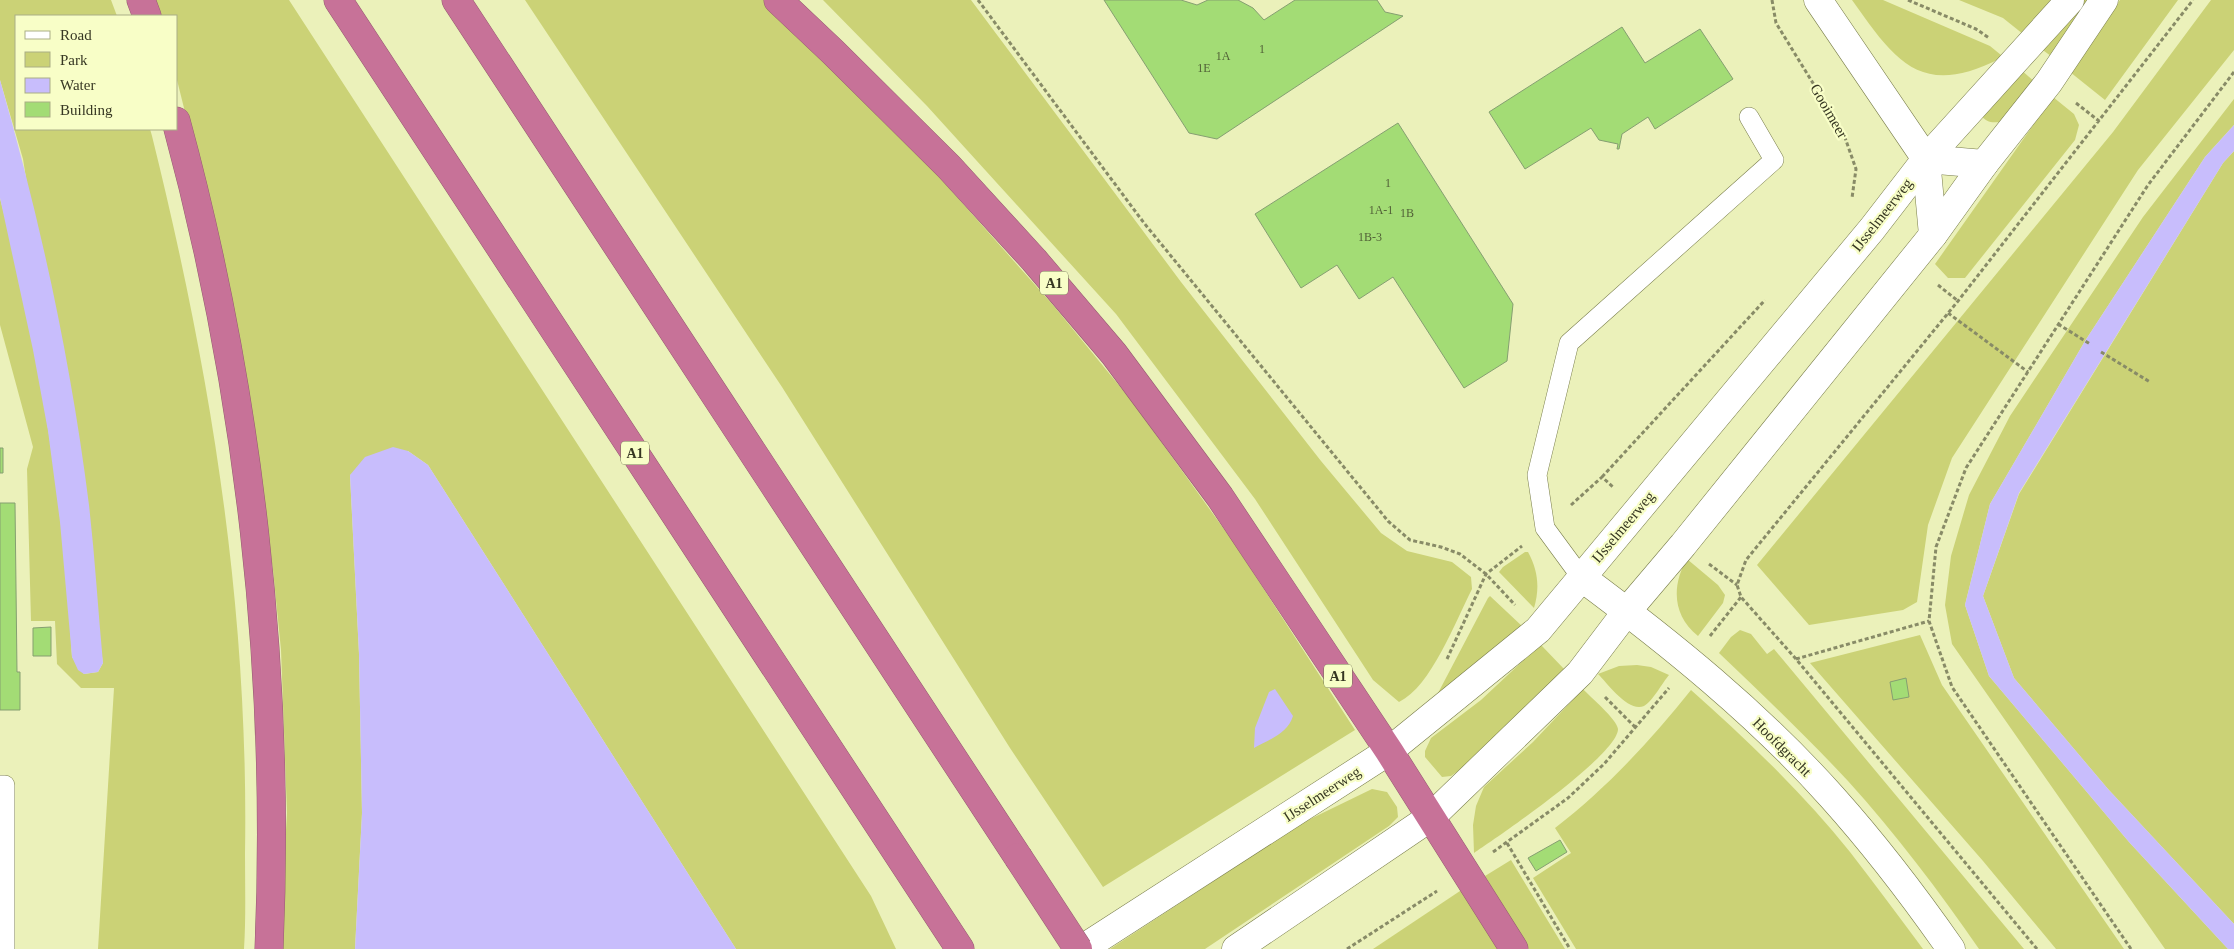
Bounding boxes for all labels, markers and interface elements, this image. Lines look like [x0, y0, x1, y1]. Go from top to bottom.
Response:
legend [15, 15, 178, 130]
text: Road [60, 27, 92, 43]
house number: 1 [1259, 42, 1265, 56]
house number: 1A [1216, 49, 1231, 63]
text: Park [60, 52, 88, 68]
house number: 1E [1197, 61, 1211, 75]
text: Water [60, 77, 95, 93]
street label: Gooimeer [1807, 81, 1851, 141]
text: Building [60, 102, 113, 118]
street label: IJsselmeerweg [1849, 175, 1916, 255]
house number: 1 [1385, 176, 1391, 190]
house number: 1A-1 [1369, 203, 1393, 217]
house number: 1B [1400, 206, 1414, 220]
house number: 1B-3 [1358, 230, 1382, 244]
road number: A1 [1040, 272, 1068, 294]
road number: A1 [621, 442, 649, 464]
street label: IJsselmeerweg [1588, 488, 1658, 566]
road number: A1 [1324, 664, 1352, 688]
street label: Hoofdgracht [1750, 715, 1815, 780]
street label: IJsselmeerweg [1281, 763, 1364, 825]

